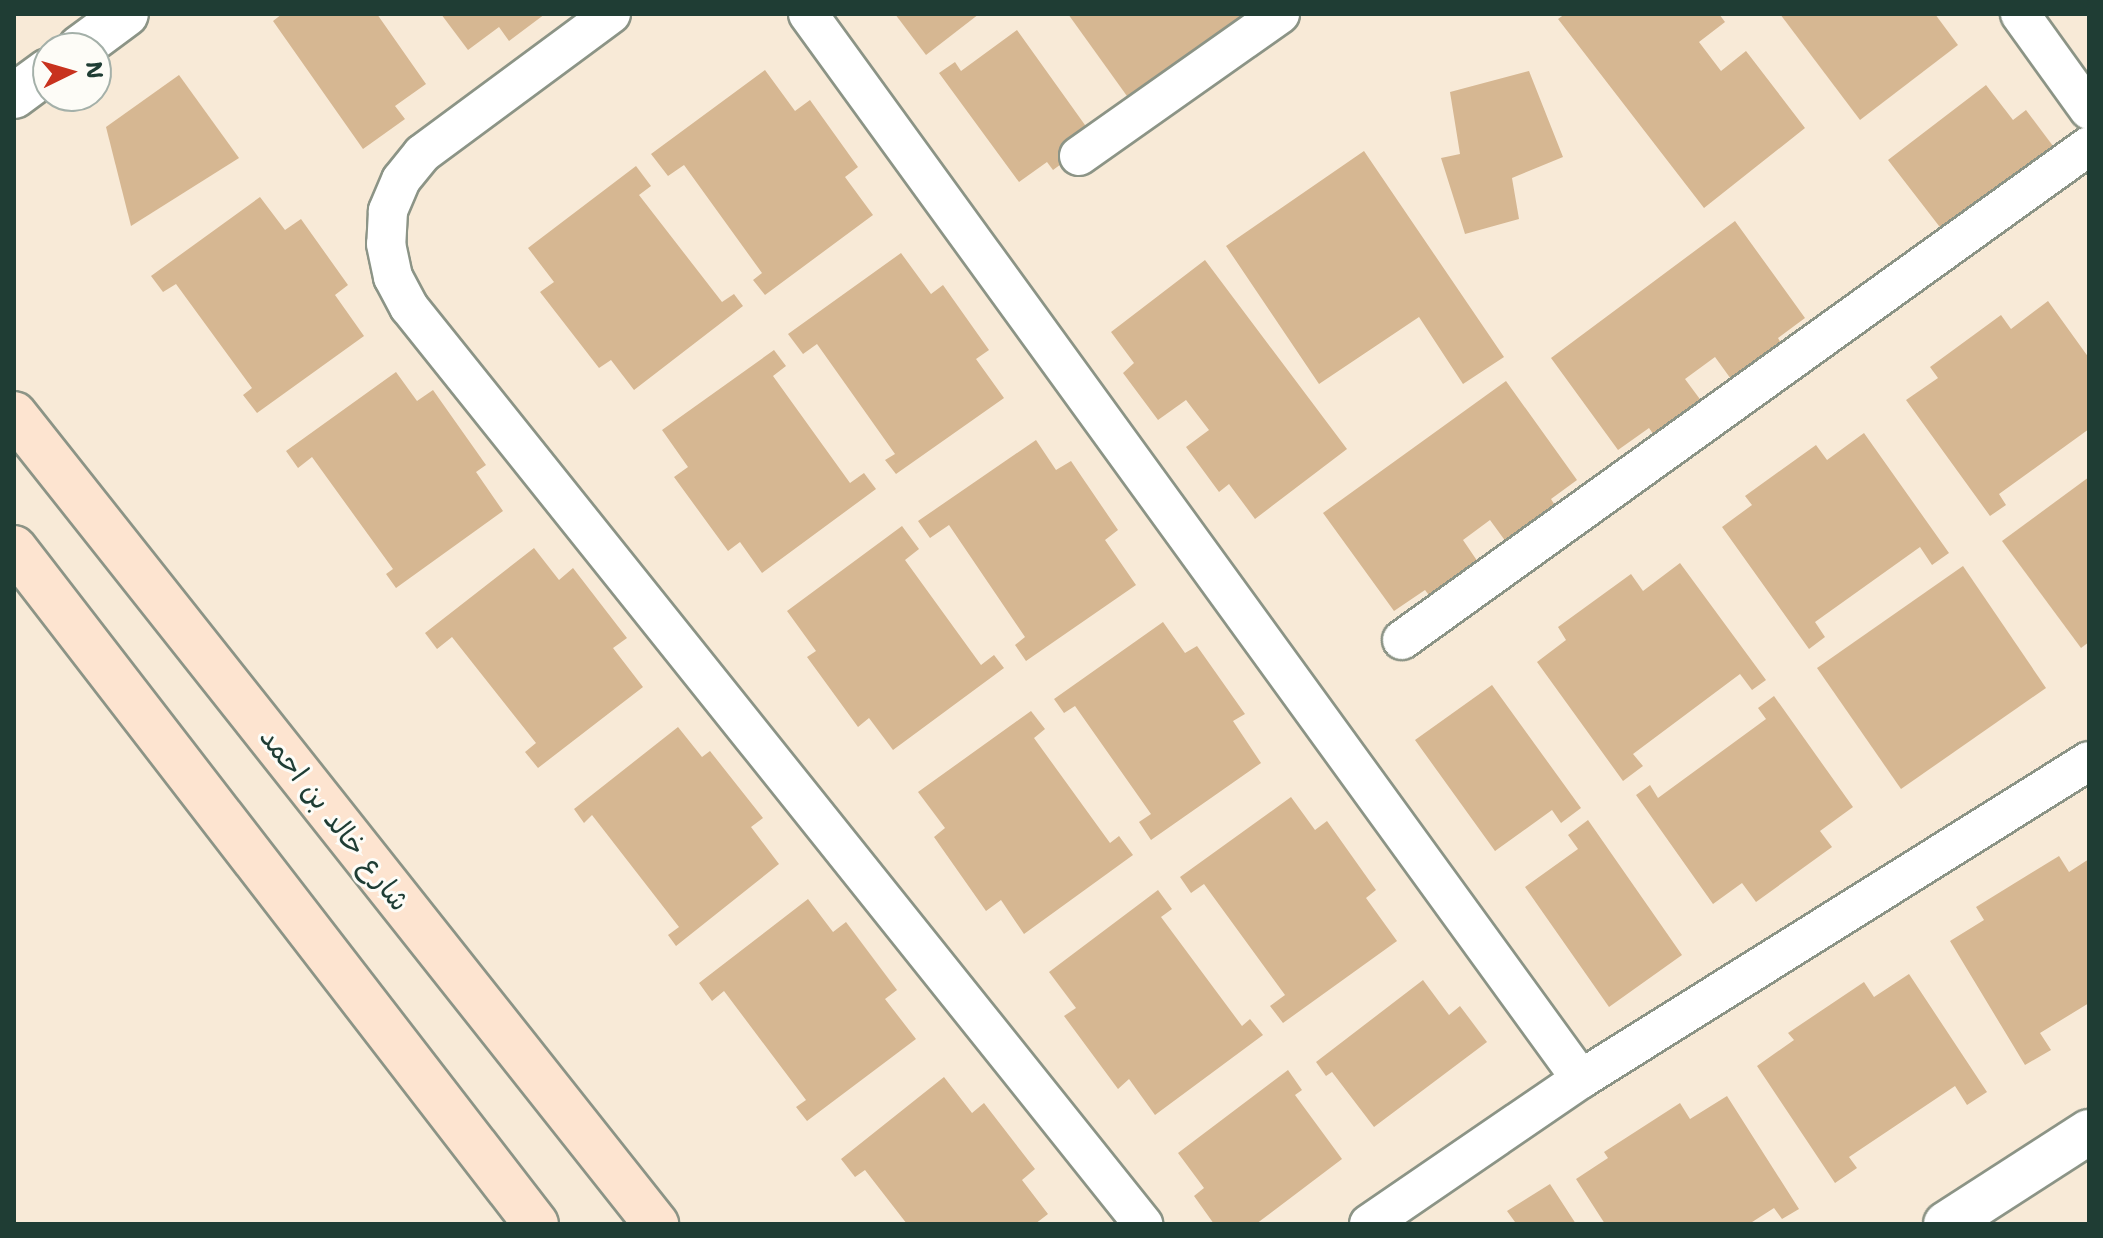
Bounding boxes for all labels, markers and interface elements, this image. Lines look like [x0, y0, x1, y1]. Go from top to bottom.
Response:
north arrow [32, 32, 112, 112]
text: N [79, 60, 110, 80]
street label: شارع خالد بن احمد [253, 721, 417, 917]

